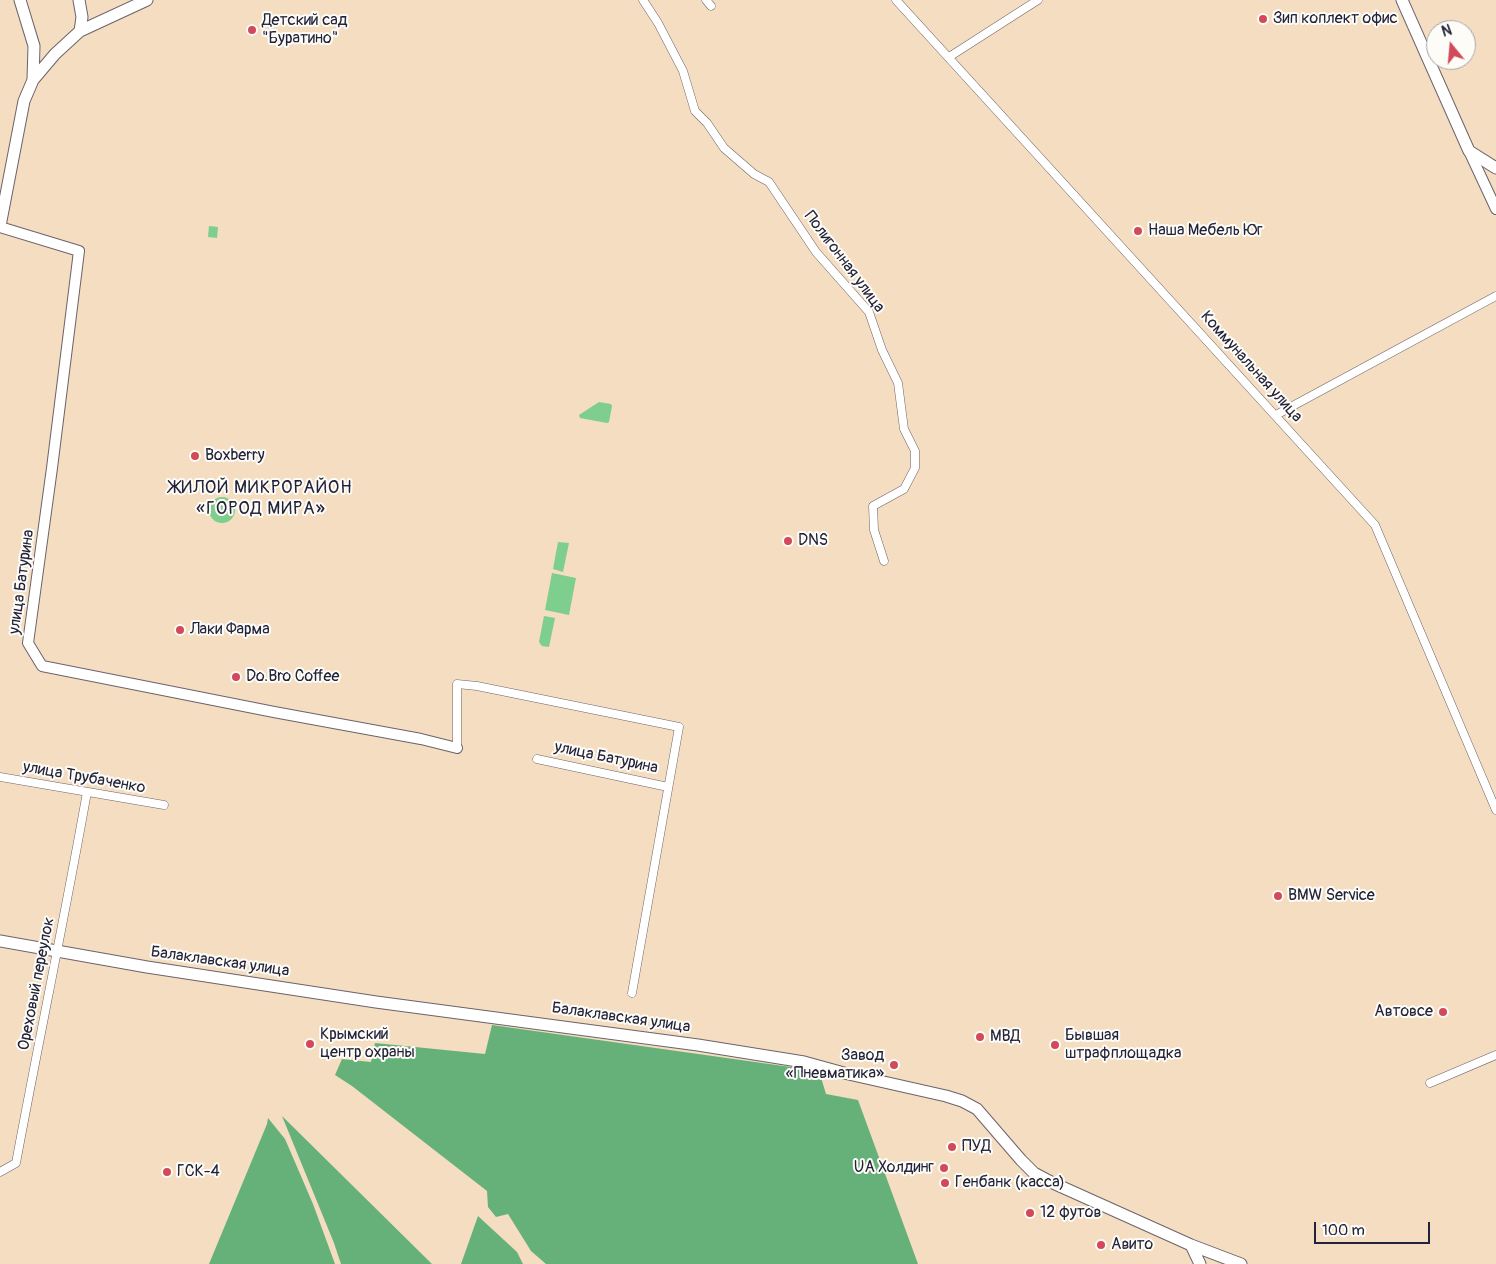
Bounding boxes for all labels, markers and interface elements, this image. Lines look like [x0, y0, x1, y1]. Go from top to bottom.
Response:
place label: Зип коплект офис [1273, 9, 1398, 29]
place label: Детский сад "Буратино" [262, 11, 347, 49]
marker: Зип коплект офис [1257, 13, 1269, 25]
north arrow [1426, 20, 1476, 70]
text: N [1440, 22, 1454, 41]
marker: Детский сад "Буратино" [246, 24, 258, 36]
street label: Полигонная улица [800, 207, 888, 317]
place label: Наша Мебель Юг [1148, 221, 1263, 241]
marker: Наша Мебель Юг [1132, 225, 1144, 237]
street label: Коммунальная улица [1196, 307, 1306, 427]
place label: Boxberry [205, 446, 264, 466]
marker: Boxberry [189, 450, 201, 462]
district label: ЖИЛОЙ МИКРОРАЙОН «ГОРОД МИРА» [167, 477, 355, 520]
street label: улица Батурина [5, 529, 39, 635]
place label: DNS [798, 531, 828, 551]
marker: DNS [782, 535, 794, 547]
place label: Лаки Фарма [190, 620, 270, 640]
marker: Лаки Фарма [174, 624, 186, 636]
place label: Do.Bro Coffee [246, 667, 339, 687]
marker: Do.Bro Coffee [230, 671, 242, 683]
street label: улица Батурина [553, 738, 659, 778]
street label: улица Трубаченко [21, 758, 147, 798]
place label: BMW Service [1288, 886, 1375, 906]
marker: BMW Service [1272, 890, 1284, 902]
street label: Ореховый переулок [15, 916, 59, 1052]
street label: Балаклавская улица [150, 943, 290, 981]
street label: Балаклавская улица [551, 999, 691, 1037]
place label: Автовсе [1374, 1002, 1433, 1022]
marker: Автовсе [1437, 1006, 1449, 1018]
place label: Крымский центр охраны [320, 1025, 415, 1063]
place label: Бывшая штрафплощадка [1065, 1026, 1181, 1064]
place label: МВД [990, 1027, 1020, 1047]
marker: МВД [974, 1031, 986, 1043]
marker: Крымский центр охраны [304, 1038, 316, 1050]
marker: Бывшая штрафплощадка [1049, 1039, 1061, 1051]
place label: Завод «Пневматика» [786, 1046, 884, 1084]
marker: Завод «Пневматика» [888, 1059, 900, 1071]
place label: ПУД [962, 1137, 991, 1157]
marker: ПУД [946, 1141, 958, 1153]
place label: UA Холдинг [854, 1158, 934, 1178]
place label: ГСК-4 [177, 1162, 220, 1182]
marker: UA Холдинг [938, 1162, 950, 1174]
marker: ГСК-4 [161, 1166, 173, 1178]
place label: Генбанк (касса) [955, 1173, 1065, 1193]
marker: Генбанк (касса) [939, 1177, 951, 1189]
place label: 12 футов [1040, 1203, 1101, 1223]
marker: 12 футов [1024, 1207, 1036, 1219]
scale bar [1316, 1212, 1432, 1244]
text: 100 m [1322, 1221, 1365, 1240]
place label: Авито [1111, 1235, 1153, 1255]
marker: Авито [1095, 1239, 1107, 1251]

